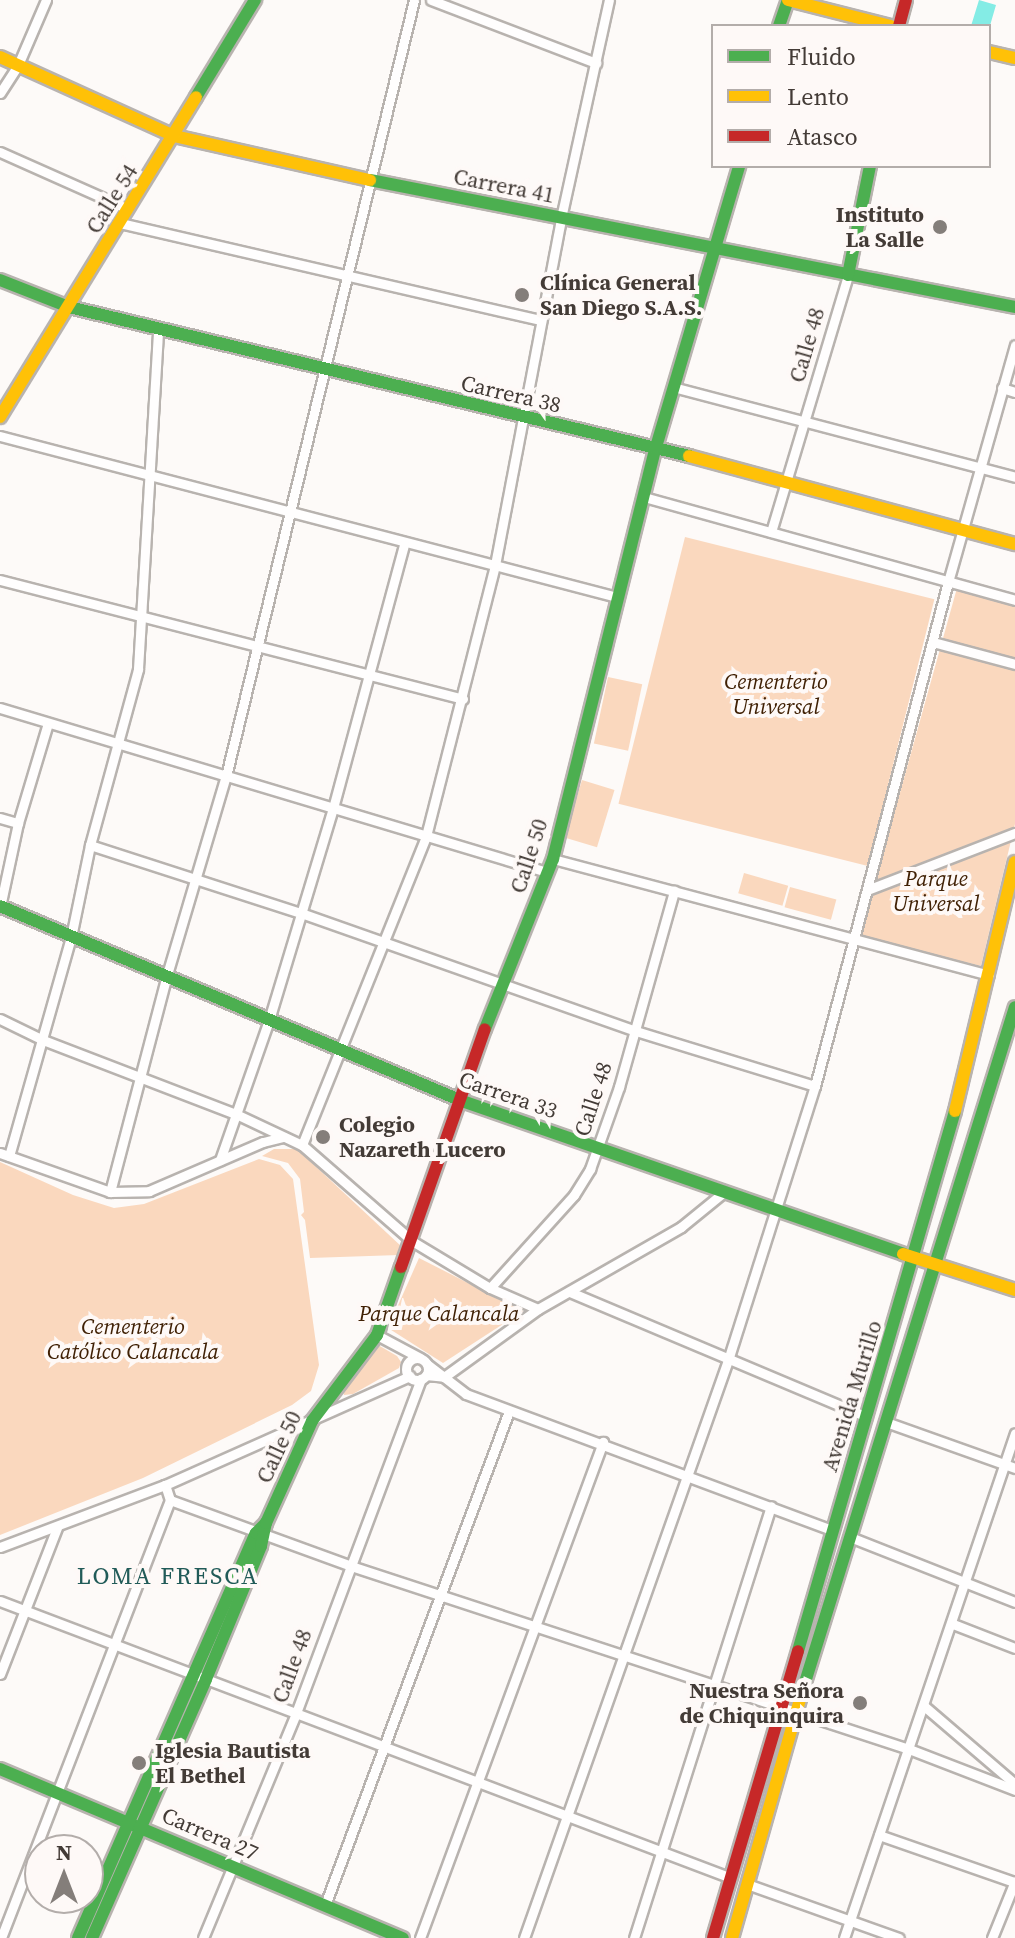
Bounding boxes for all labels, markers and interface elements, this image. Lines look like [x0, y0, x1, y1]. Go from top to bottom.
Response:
legend [711, 24, 991, 168]
text: Fluido [787, 40, 856, 73]
text: Lento [787, 80, 849, 113]
text: Atasco [787, 120, 858, 153]
street label: Calle 54 [81, 160, 143, 238]
street label: Carrera 41 [451, 163, 557, 209]
place label: Instituto La Salle [836, 201, 924, 252]
marker: Instituto La Salle [931, 218, 949, 236]
place label: Clínica General San Diego S.A.S. [540, 269, 702, 320]
marker: Clínica General San Diego S.A.S. [511, 284, 533, 306]
street label: Calle 48 [784, 305, 830, 385]
street label: Carrera 38 [458, 370, 564, 418]
park label: Cementerio Universal [724, 668, 828, 720]
street label: Calle 50 [505, 816, 553, 896]
park label: Parque Universal [892, 865, 980, 916]
street label: Calle 48 [569, 1059, 617, 1139]
street label: Carrera 33 [455, 1066, 561, 1124]
place label: Colegio Nazareth Lucero [339, 1111, 506, 1162]
marker: Colegio Nazareth Lucero [314, 1128, 332, 1146]
park label: Parque Calancala [358, 1301, 520, 1327]
park label: Cementerio Católico Calancala [47, 1313, 219, 1364]
street label: Avenida Murillo [816, 1317, 888, 1475]
street label: Calle 50 [251, 1407, 307, 1487]
district label: LOMA FRESCA [77, 1562, 259, 1590]
street label: Calle 48 [267, 1626, 317, 1706]
place label: Nuestra Señora de Chiquinquira [680, 1677, 844, 1728]
marker: Nuestra Señora de Chiquinquira [851, 1694, 869, 1712]
place label: Iglesia Bautista El Bethel [155, 1737, 310, 1788]
marker: Iglesia Bautista El Bethel [130, 1754, 148, 1772]
street label: Carrera 27 [158, 1802, 262, 1866]
north arrow [24, 1834, 104, 1914]
text: N [56, 1837, 72, 1867]

